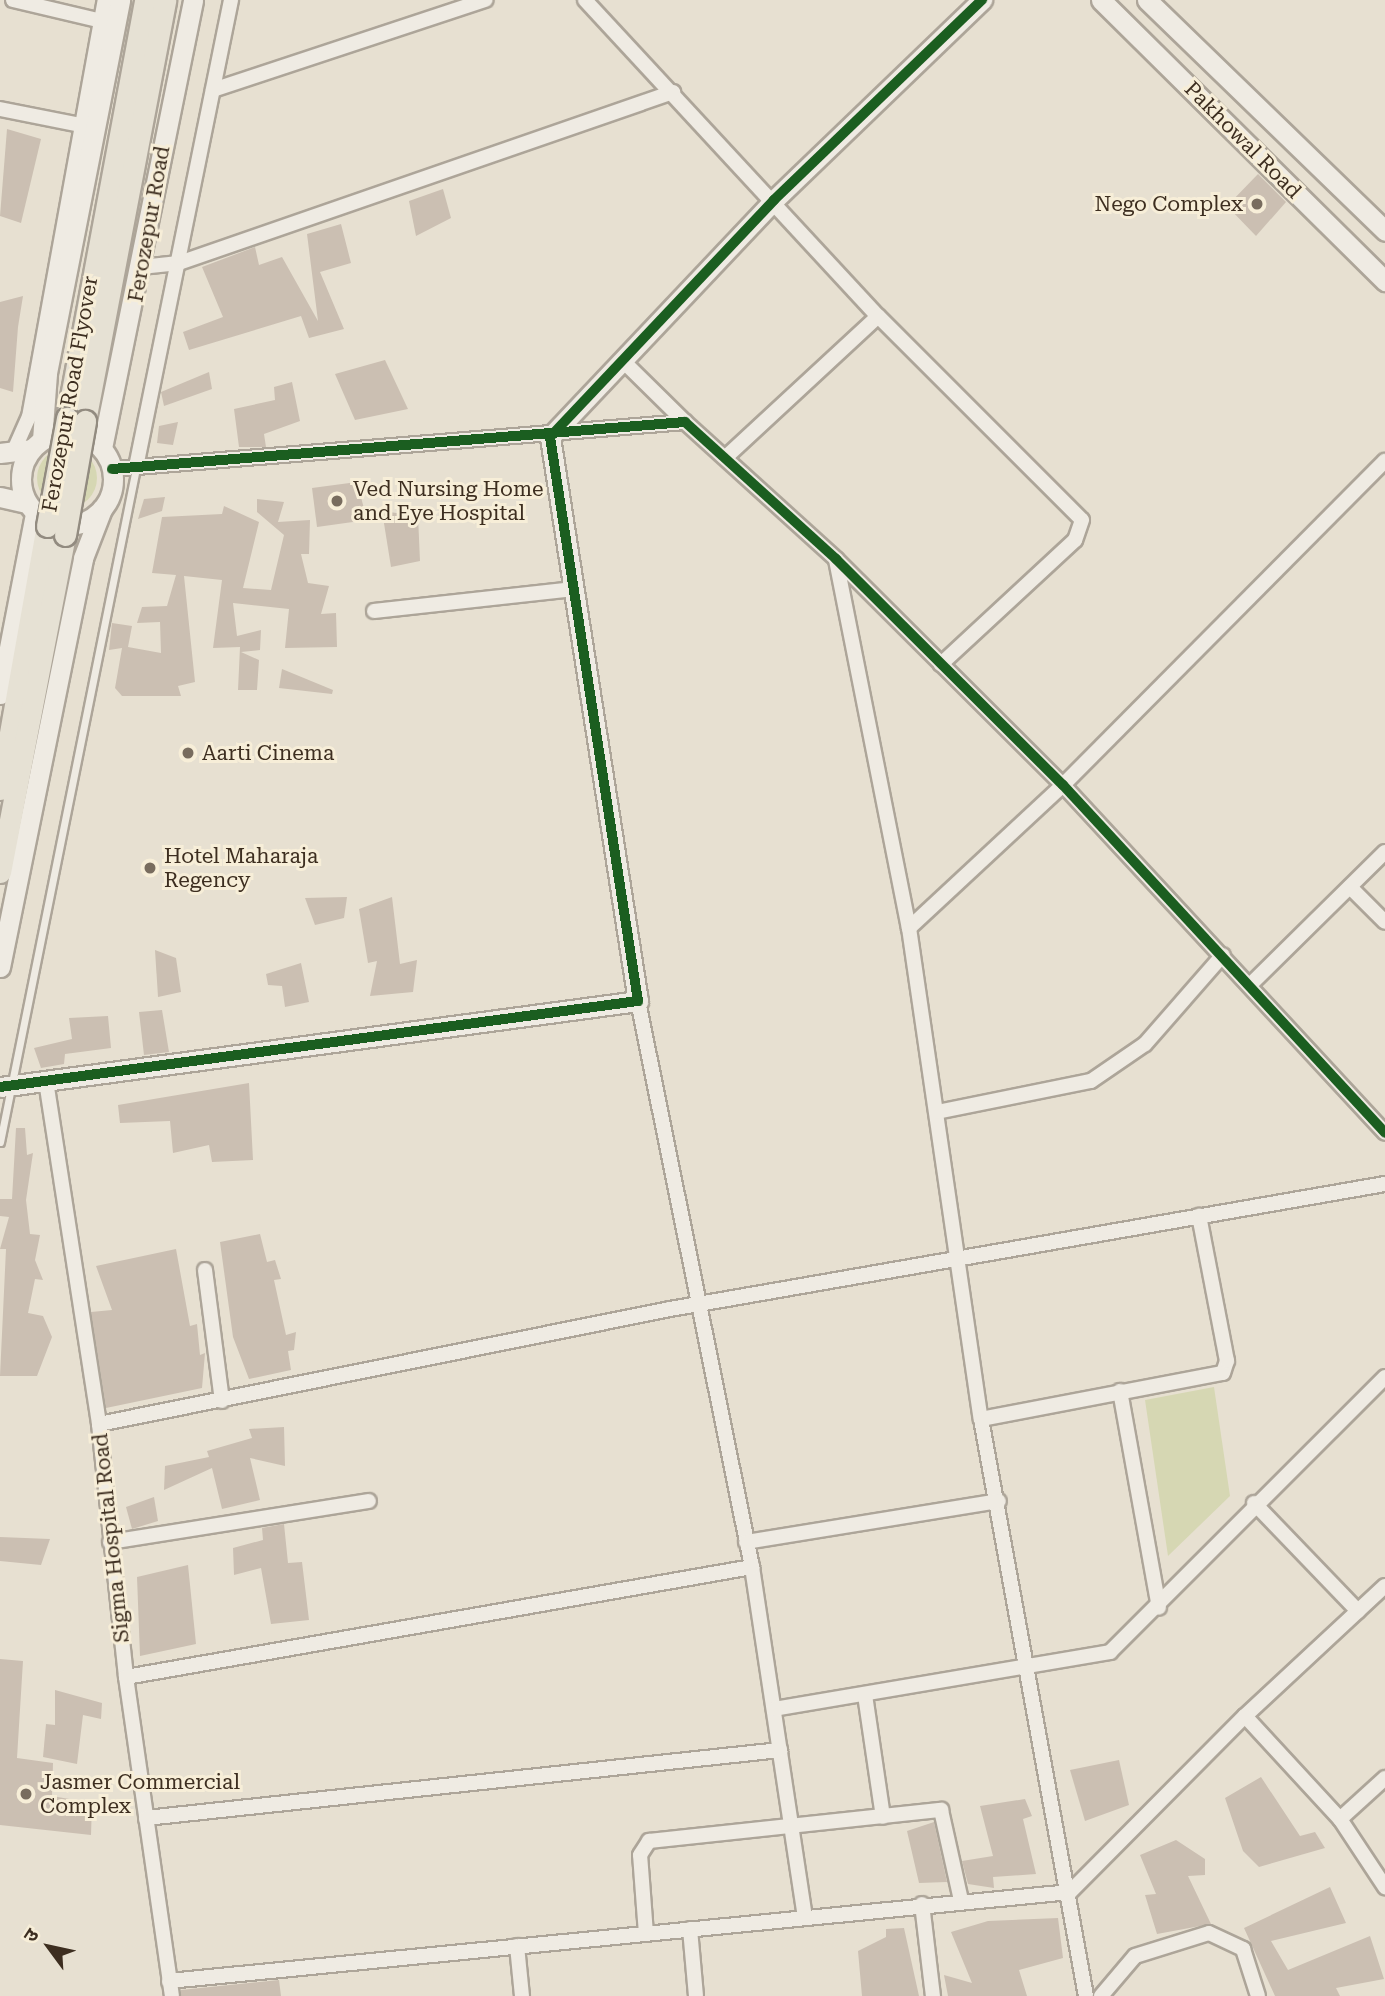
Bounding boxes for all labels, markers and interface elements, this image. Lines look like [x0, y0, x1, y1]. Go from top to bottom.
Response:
street label: Pakhowal Road [1179, 76, 1307, 204]
street label: Ferozepur Road [123, 144, 175, 304]
place label: Nego Complex [1095, 191, 1243, 217]
marker: Nego Complex [1249, 196, 1265, 212]
street label: Ferozepur Road Flyover [37, 274, 103, 514]
place label: Ved Nursing Home and Eye Hospital [353, 476, 544, 526]
marker: Ved Nursing Home and Eye Hospital [327, 491, 347, 511]
place label: Aarti Cinema [202, 740, 334, 766]
marker: Aarti Cinema [180, 745, 196, 761]
place label: Hotel Maharaja Regency [164, 843, 318, 893]
marker: Hotel Maharaja Regency [142, 860, 158, 876]
street label: Sigma Hospital Road [87, 1432, 135, 1644]
place label: Jasmer Commercial Complex [40, 1769, 240, 1819]
marker: Jasmer Commercial Complex [18, 1786, 34, 1802]
north arrow [14, 1912, 84, 1982]
text: उ [18, 1924, 44, 1946]

